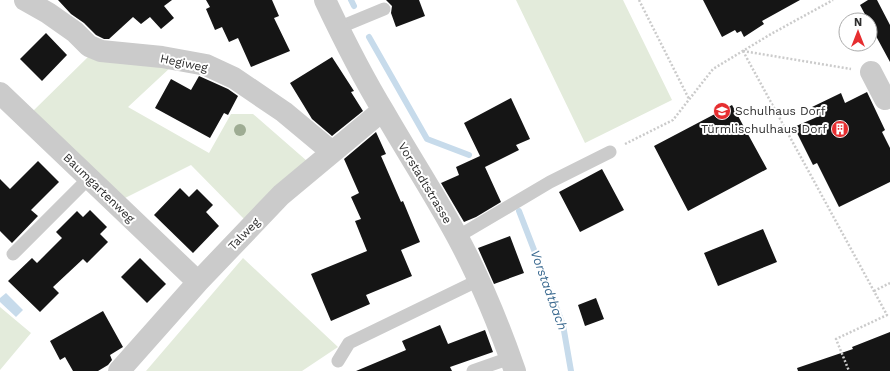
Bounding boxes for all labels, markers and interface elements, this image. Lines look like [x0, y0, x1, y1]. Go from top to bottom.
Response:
north arrow [838, 12, 878, 52]
text: N [854, 16, 862, 29]
street label: Hegiweg [159, 51, 210, 75]
school or university icon: Schulhaus Dorf [712, 101, 732, 121]
place label: Schulhaus Dorf [735, 104, 826, 118]
building icon: Türmlischulhaus Dorf [830, 119, 850, 139]
place label: Türmlischulhaus Dorf [701, 122, 827, 136]
street label: Vorstadtstrasse [395, 140, 455, 226]
street label: Baumgartenweg [60, 150, 138, 226]
street label: Talweg [225, 215, 263, 253]
water label: Vorstadtbach [528, 248, 570, 332]

